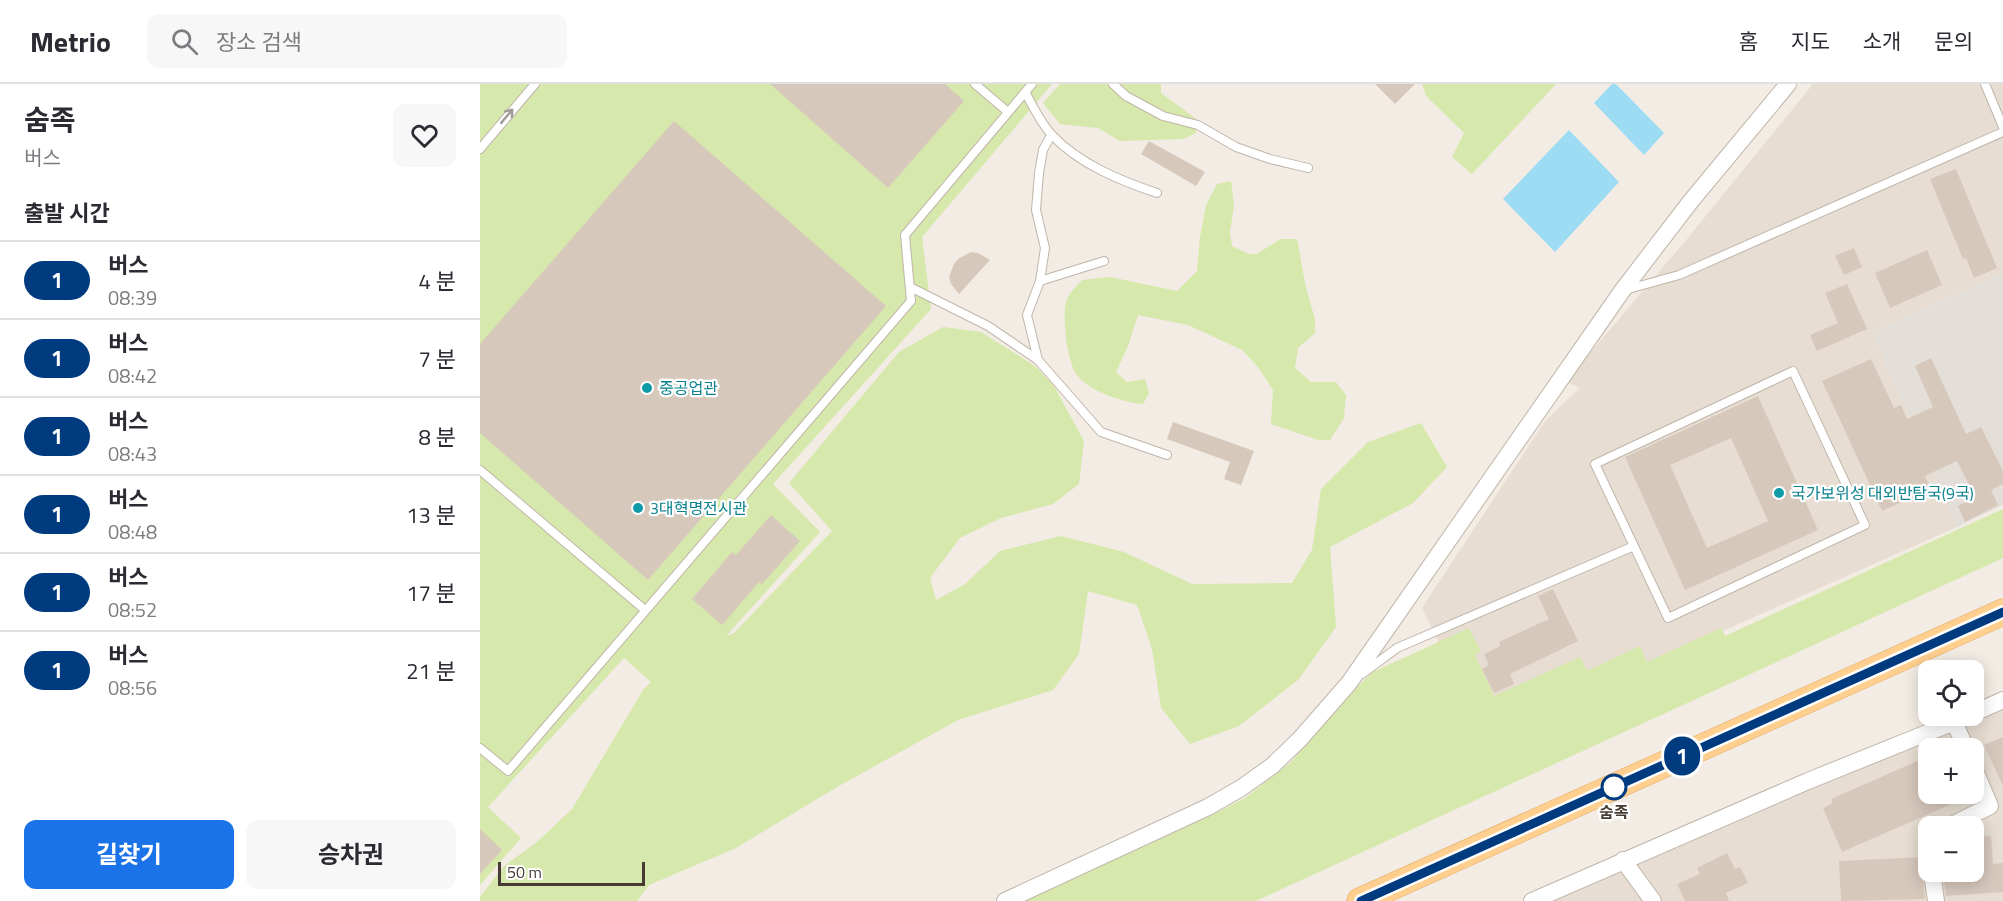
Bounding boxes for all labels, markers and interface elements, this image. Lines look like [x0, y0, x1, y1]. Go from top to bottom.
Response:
search box [147, 14, 567, 68]
text: Metrio [30, 20, 111, 63]
icon: search [168, 25, 201, 58]
text: 장소 검색 [216, 25, 302, 59]
text: 홈 [1739, 25, 1758, 57]
text: 지도 [1791, 25, 1830, 57]
text: 소개 [1863, 25, 1901, 57]
text: 문의 [1934, 25, 1973, 57]
text: 숨족 [24, 98, 76, 141]
button: heart [393, 104, 456, 167]
one-way arrow [501, 108, 514, 124]
text: 버스 [24, 142, 61, 173]
text: 출발 시간 [24, 196, 110, 230]
text: 버스 [108, 248, 148, 282]
text: 1 [51, 264, 63, 296]
text: 4 분 [419, 264, 456, 298]
text: 08:39 [108, 282, 157, 313]
text: 버스 [108, 326, 148, 360]
text: 1 [51, 342, 63, 374]
text: 7 분 [419, 342, 456, 376]
text: 08:42 [108, 360, 157, 391]
place label: 중공업관 [659, 376, 718, 400]
marker: 중공업관 [640, 381, 654, 395]
text: 버스 [108, 404, 148, 438]
text: 1 [51, 420, 63, 452]
text: 8 분 [419, 420, 456, 454]
text: 08:43 [108, 438, 157, 469]
place label: 국가보위성 대외반탐국(9국) [1791, 481, 1974, 505]
text: 버스 [108, 482, 148, 516]
marker: 국가보위성 대외반탐국(9국) [1772, 486, 1786, 500]
place label: 3대혁명전시관 [650, 496, 748, 520]
text: 1 [51, 498, 63, 530]
text: 13 분 [406, 498, 456, 532]
marker: 3대혁명전시관 [631, 501, 645, 515]
text: 08:48 [108, 516, 157, 547]
text: 버스 [108, 560, 148, 594]
text: 1 [51, 576, 63, 608]
text: 17 분 [406, 576, 456, 610]
text: 08:52 [108, 594, 157, 625]
text: 버스 [108, 638, 148, 672]
text: 1 [51, 654, 63, 686]
text: 21 분 [406, 654, 456, 688]
map controls [1918, 660, 1984, 882]
button: locate [1918, 660, 1984, 726]
text: 08:56 [108, 672, 157, 703]
line badge: 1 [1662, 736, 1702, 776]
button: + [1918, 738, 1984, 804]
text: 1 [1676, 740, 1688, 772]
marker: 숨족 [1601, 774, 1627, 800]
place label: 숨족 [1599, 800, 1629, 824]
button: − [1918, 816, 1984, 882]
button: 길찾기 [24, 820, 234, 889]
button: 승차권 [246, 820, 456, 889]
scale bar [498, 859, 645, 886]
text: 50 m [507, 860, 542, 884]

